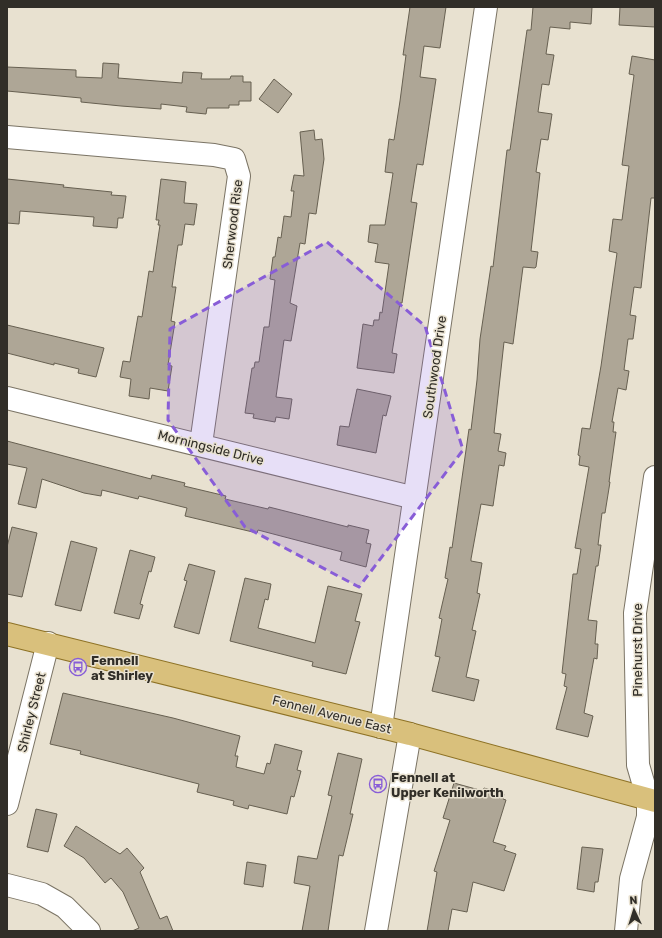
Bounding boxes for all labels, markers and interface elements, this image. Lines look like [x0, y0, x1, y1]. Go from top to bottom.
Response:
street label: Sherwood Rise [220, 179, 245, 270]
street label: Southwood Drive [420, 315, 449, 419]
street label: Morningside Drive [156, 427, 265, 469]
street label: Pinehurst Drive [630, 603, 645, 697]
place label: Fennell at Shirley [91, 653, 153, 683]
bus stop icon: Fennell at Shirley [68, 657, 88, 677]
street label: Shirley Street [14, 671, 49, 754]
street label: Fennell Avenue East [271, 692, 393, 737]
place label: Fennell at Upper Kenilworth [391, 770, 504, 800]
bus stop icon: Fennell at Upper Kenilworth [368, 774, 388, 794]
north arrow [614, 890, 654, 930]
text: N [629, 894, 638, 907]

